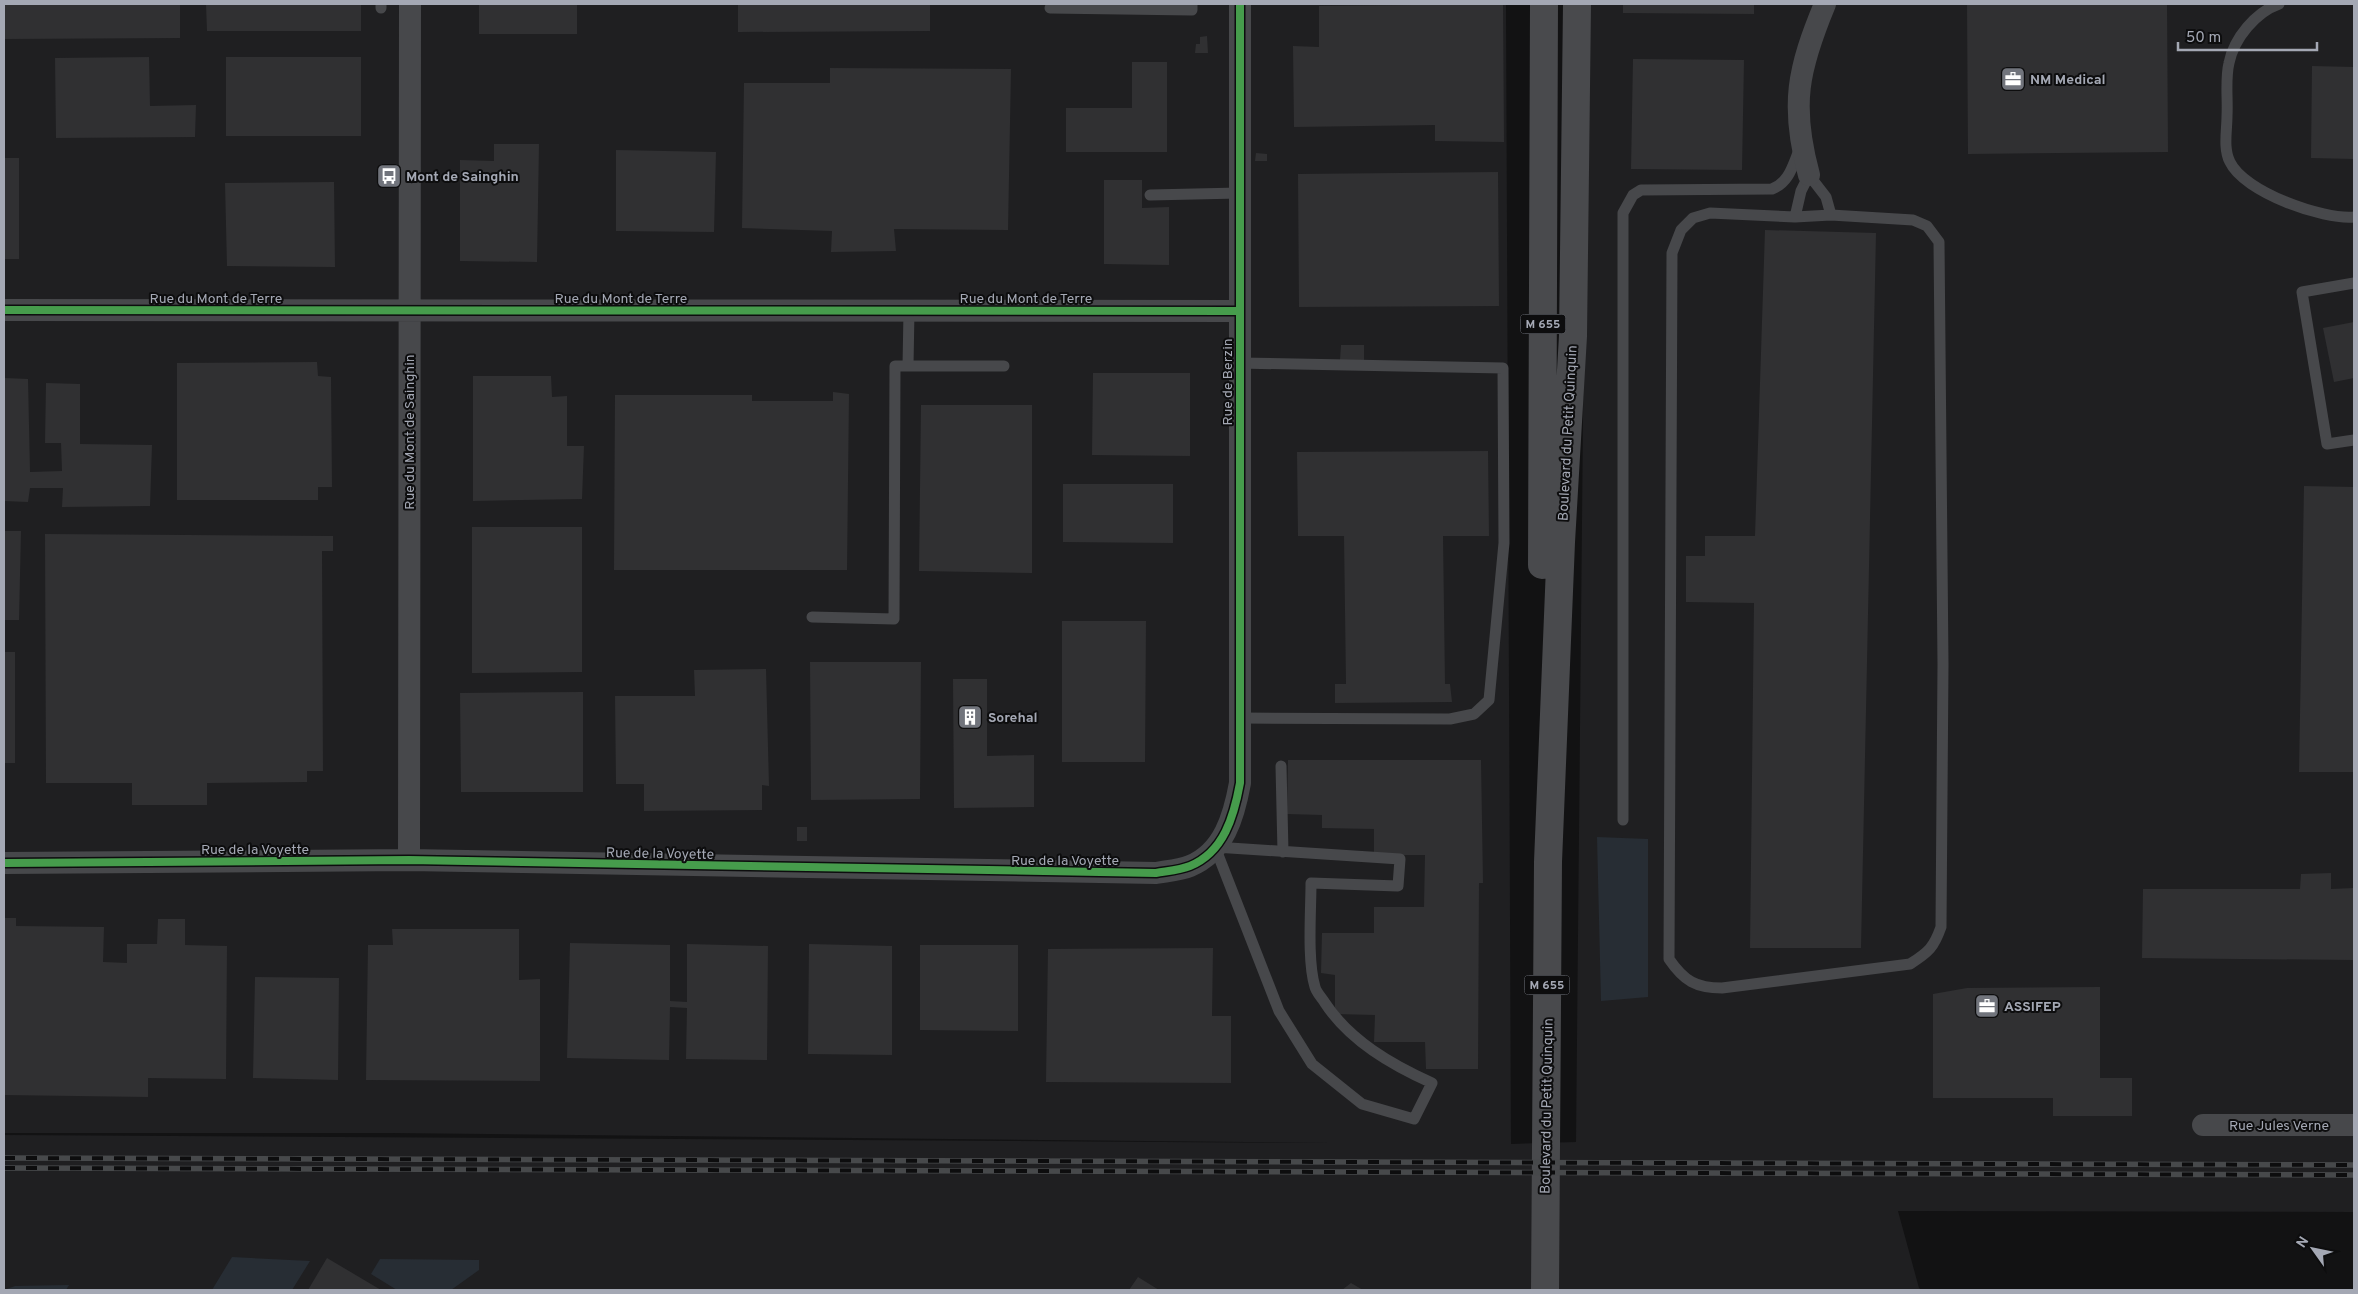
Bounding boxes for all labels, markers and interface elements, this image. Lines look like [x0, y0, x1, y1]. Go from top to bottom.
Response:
scale bar [2178, 20, 2317, 52]
text: 50 m [2186, 29, 2221, 48]
office icon: NM Medical [2000, 66, 2026, 92]
place label: NM Medical [2030, 72, 2106, 89]
bus stop icon: Mont de Sainghin [376, 163, 402, 189]
place label: Mont de Sainghin [406, 169, 519, 186]
street label: Rue du Mont de Terre [150, 291, 282, 308]
street label: Rue du Mont de Terre [555, 291, 687, 308]
street label: Rue du Mont de Terre [960, 291, 1092, 308]
road number: M 655 [1520, 314, 1566, 334]
street label: Rue de Berzin [1220, 338, 1237, 426]
street label: Boulevard du Petit Quinquin [1555, 345, 1582, 521]
street label: Rue du Mont de Sainghin [402, 354, 419, 510]
building icon: Sorehal [957, 704, 983, 730]
place label: Sorehal [988, 710, 1038, 727]
street label: Rue de la Voyette [201, 842, 309, 859]
street label: Rue de la Voyette [606, 845, 714, 864]
street label: Rue de la Voyette [1011, 853, 1119, 870]
road number: M 655 [1524, 976, 1570, 994]
office icon: ASSIFEP [1974, 993, 2000, 1019]
place label: ASSIFEP [2004, 999, 2061, 1016]
street label: Boulevard du Petit Quinquin [1537, 1018, 1558, 1194]
street label: Rue Jules Verne [2229, 1118, 2329, 1135]
north arrow [2288, 1224, 2338, 1274]
text: N [2293, 1234, 2313, 1252]

